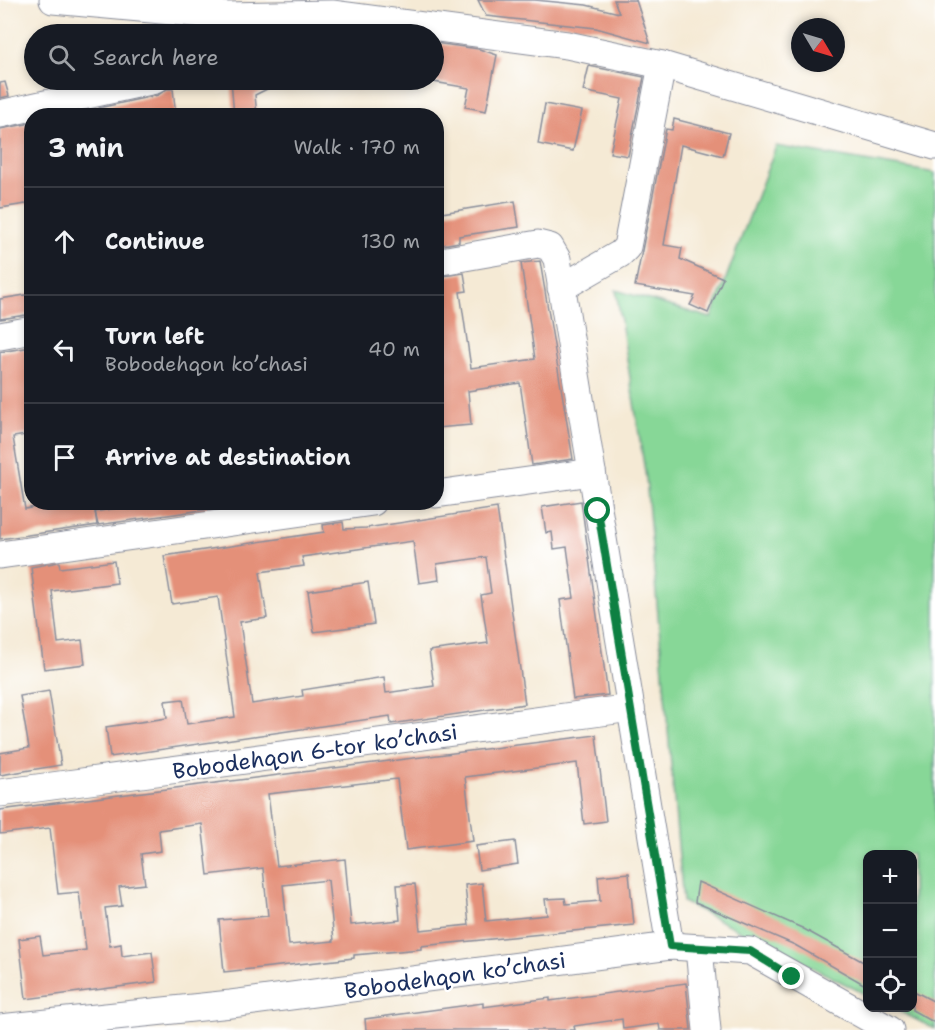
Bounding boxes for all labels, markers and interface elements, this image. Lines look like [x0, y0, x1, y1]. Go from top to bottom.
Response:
north arrow [791, 18, 845, 72]
search box [24, 24, 444, 90]
icon: search [45, 41, 78, 74]
text: Search here [93, 43, 219, 72]
text: 3 min [48, 130, 124, 165]
text: Walk · 170 m [294, 134, 420, 160]
icon: ahead [48, 225, 81, 258]
text: Continue [105, 227, 205, 256]
text: 130 m [361, 228, 420, 254]
text: Turn left [105, 322, 204, 351]
icon: left [48, 333, 81, 366]
text: 40 m [368, 336, 420, 362]
text: Bobodehqon koʼchasi [105, 351, 308, 377]
icon: arrive [48, 441, 81, 474]
text: Arrive at destination [105, 443, 351, 472]
route start [584, 497, 610, 523]
street label: Bobodehqon 6-tor koʼchasi [171, 717, 459, 786]
map controls [863, 850, 917, 1012]
button: + [863, 850, 917, 904]
button: − [863, 904, 917, 958]
street label: Bobodehqon koʼchasi [342, 946, 568, 1005]
button: locate [863, 958, 917, 1012]
route end [778, 963, 804, 989]

